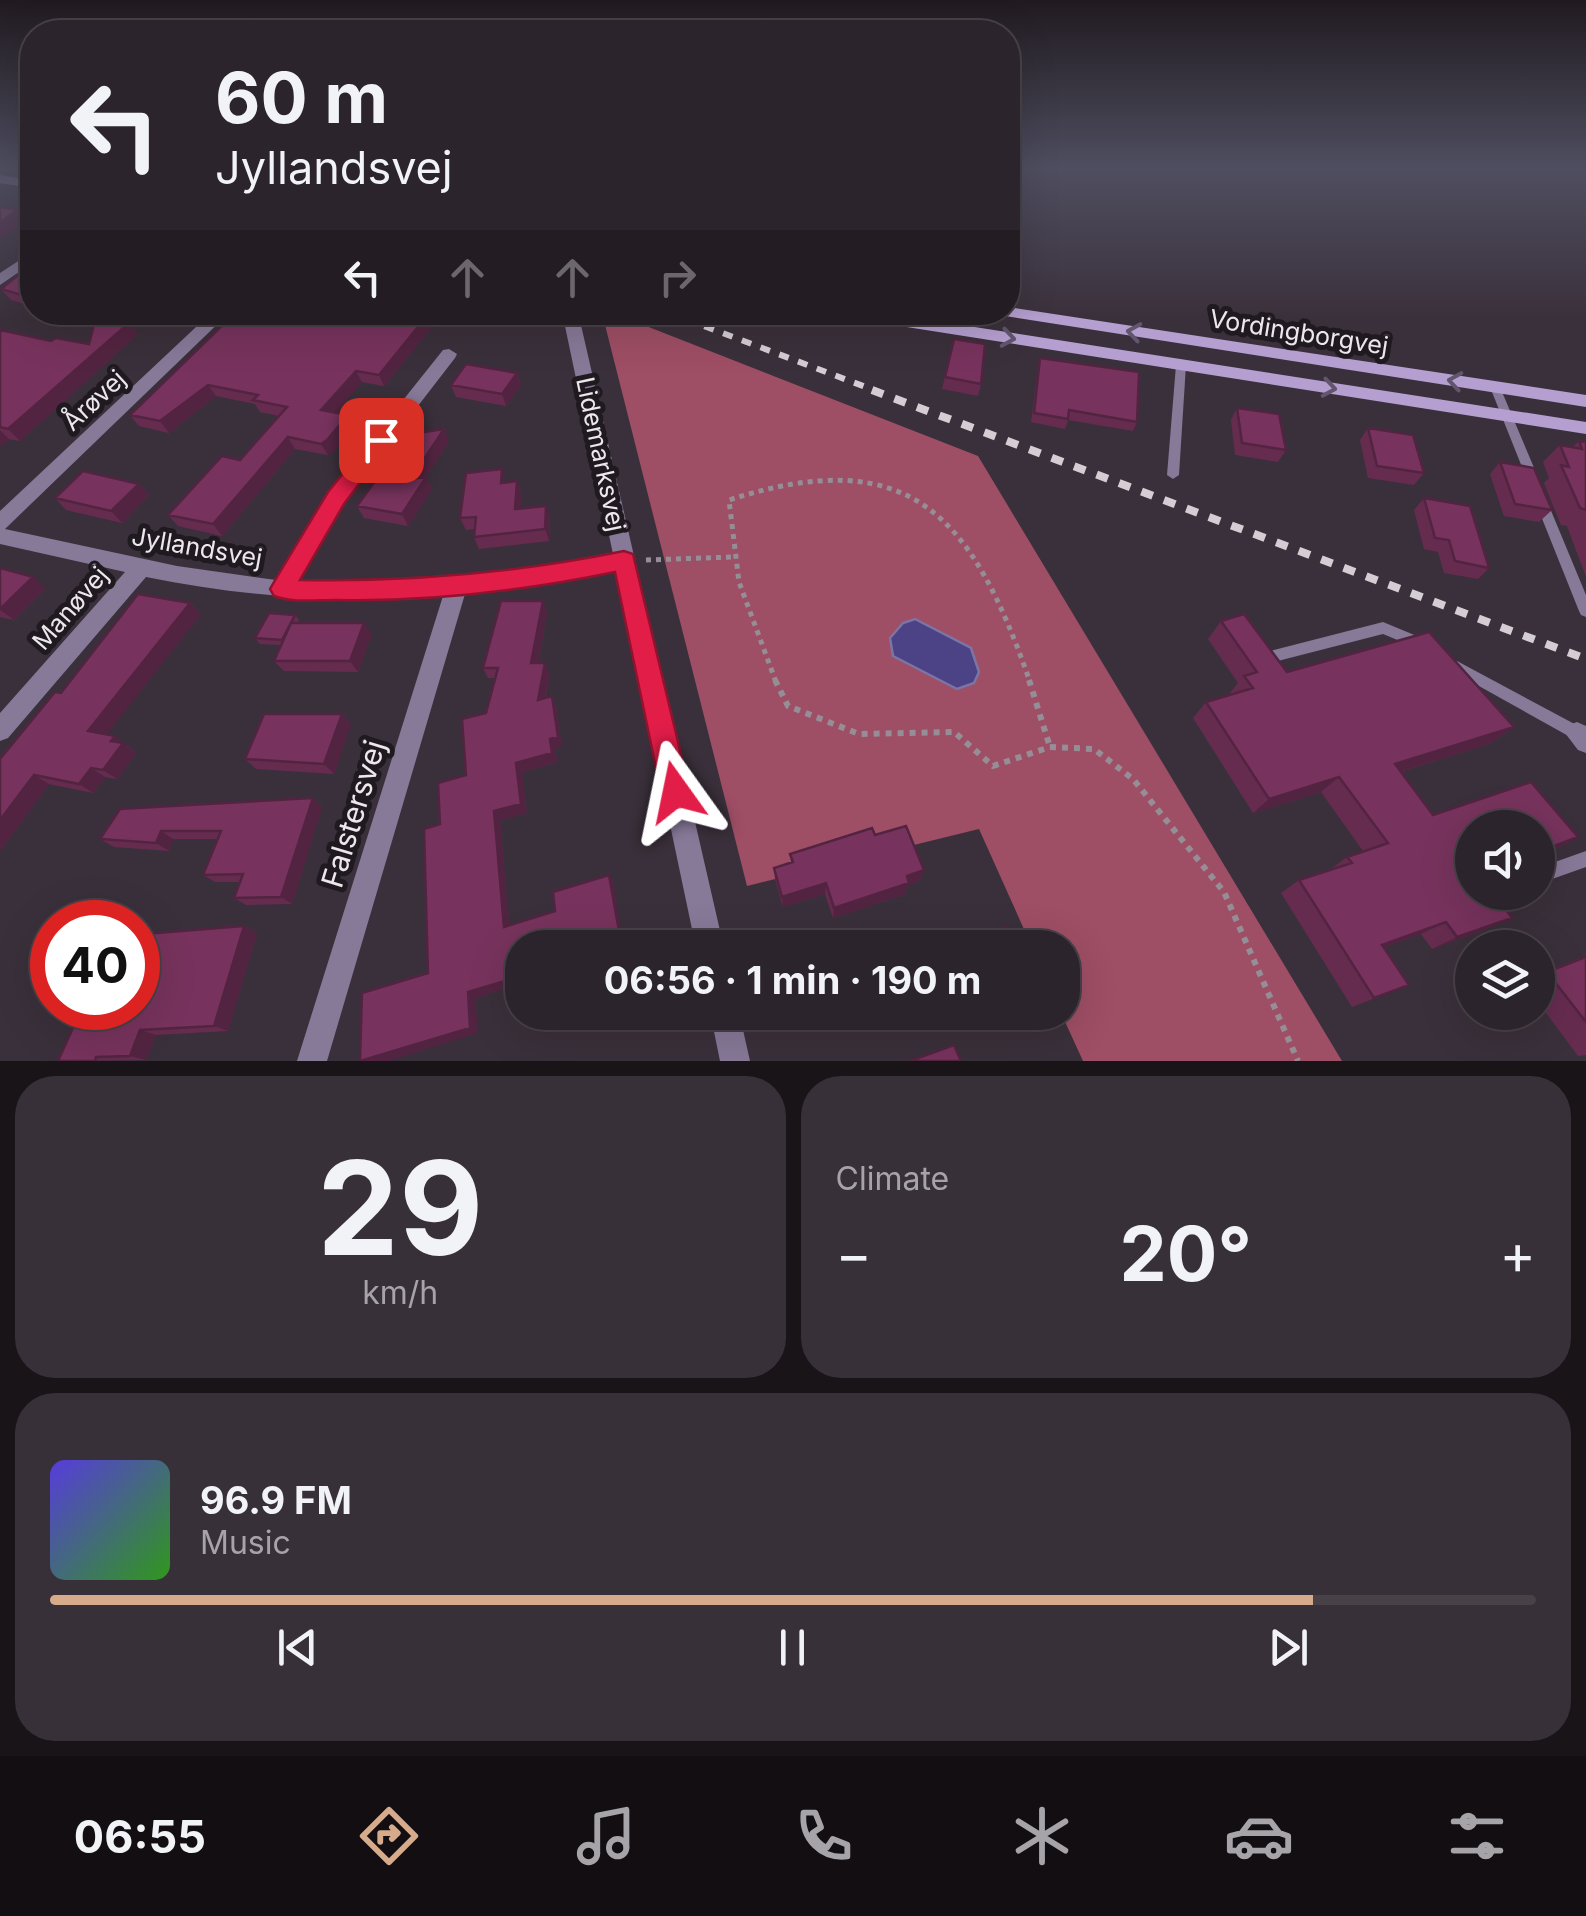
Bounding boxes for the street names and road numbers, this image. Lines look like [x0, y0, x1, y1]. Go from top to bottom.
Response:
street label: Vordingborgvej [1208, 303, 1390, 361]
street label: Årøvej [55, 362, 132, 437]
street label: Lidemarksvej [570, 374, 632, 534]
street label: Jyllandsvej [129, 521, 265, 573]
street label: Manøvej [26, 560, 114, 656]
street label: Falstersvej [314, 736, 392, 892]

